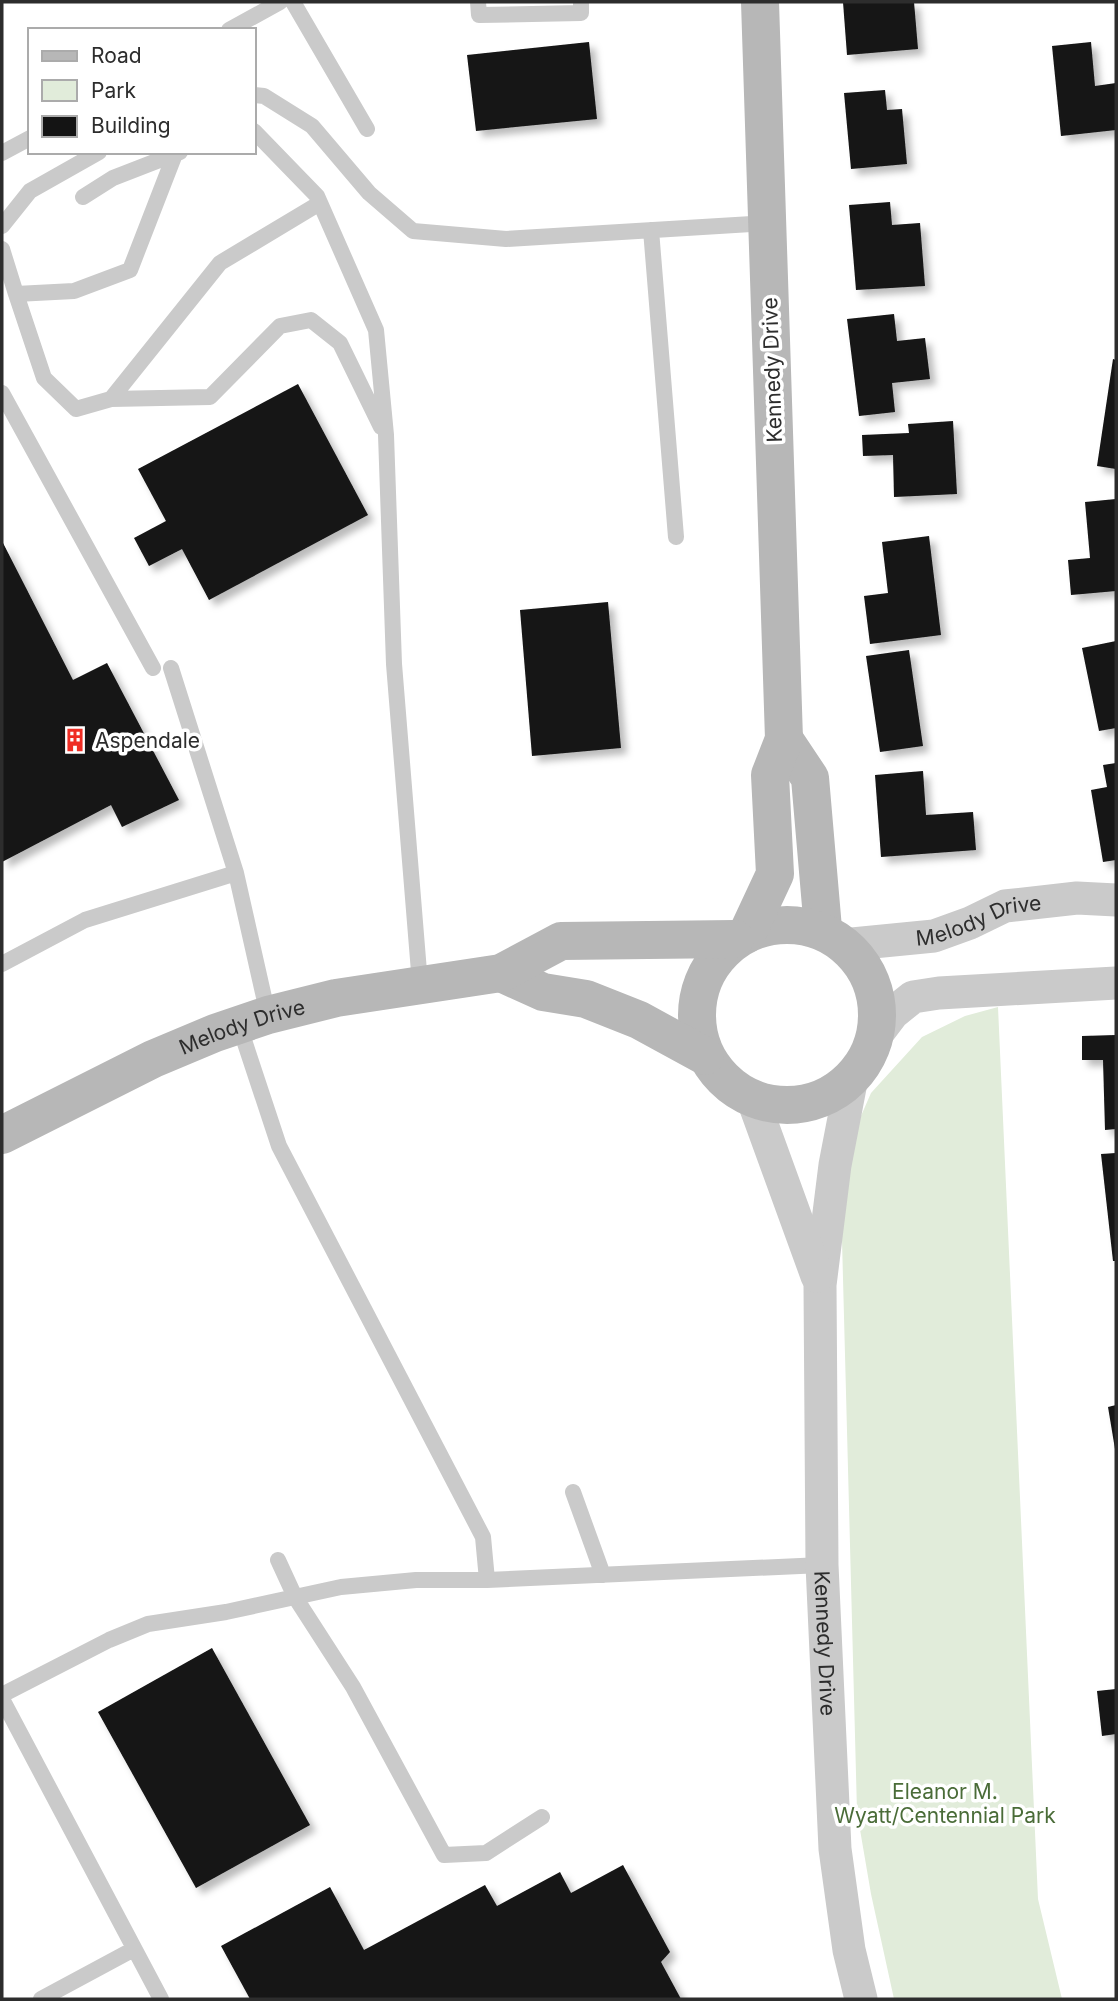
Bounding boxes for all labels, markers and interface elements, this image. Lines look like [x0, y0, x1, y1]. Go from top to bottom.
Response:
legend [28, 28, 256, 154]
text: Road [91, 43, 142, 68]
text: Park [91, 78, 136, 103]
text: Building [91, 113, 171, 138]
street label: Kennedy Drive [757, 297, 787, 443]
building icon: Aspendale [61, 726, 89, 754]
place label: Aspendale [95, 728, 200, 753]
street label: Melody Drive [915, 890, 1042, 950]
street label: Melody Drive [175, 994, 308, 1059]
street label: Kennedy Drive [810, 1570, 841, 1717]
park label: Eleanor M. Wyatt/Centennial Park [834, 1779, 1056, 1828]

